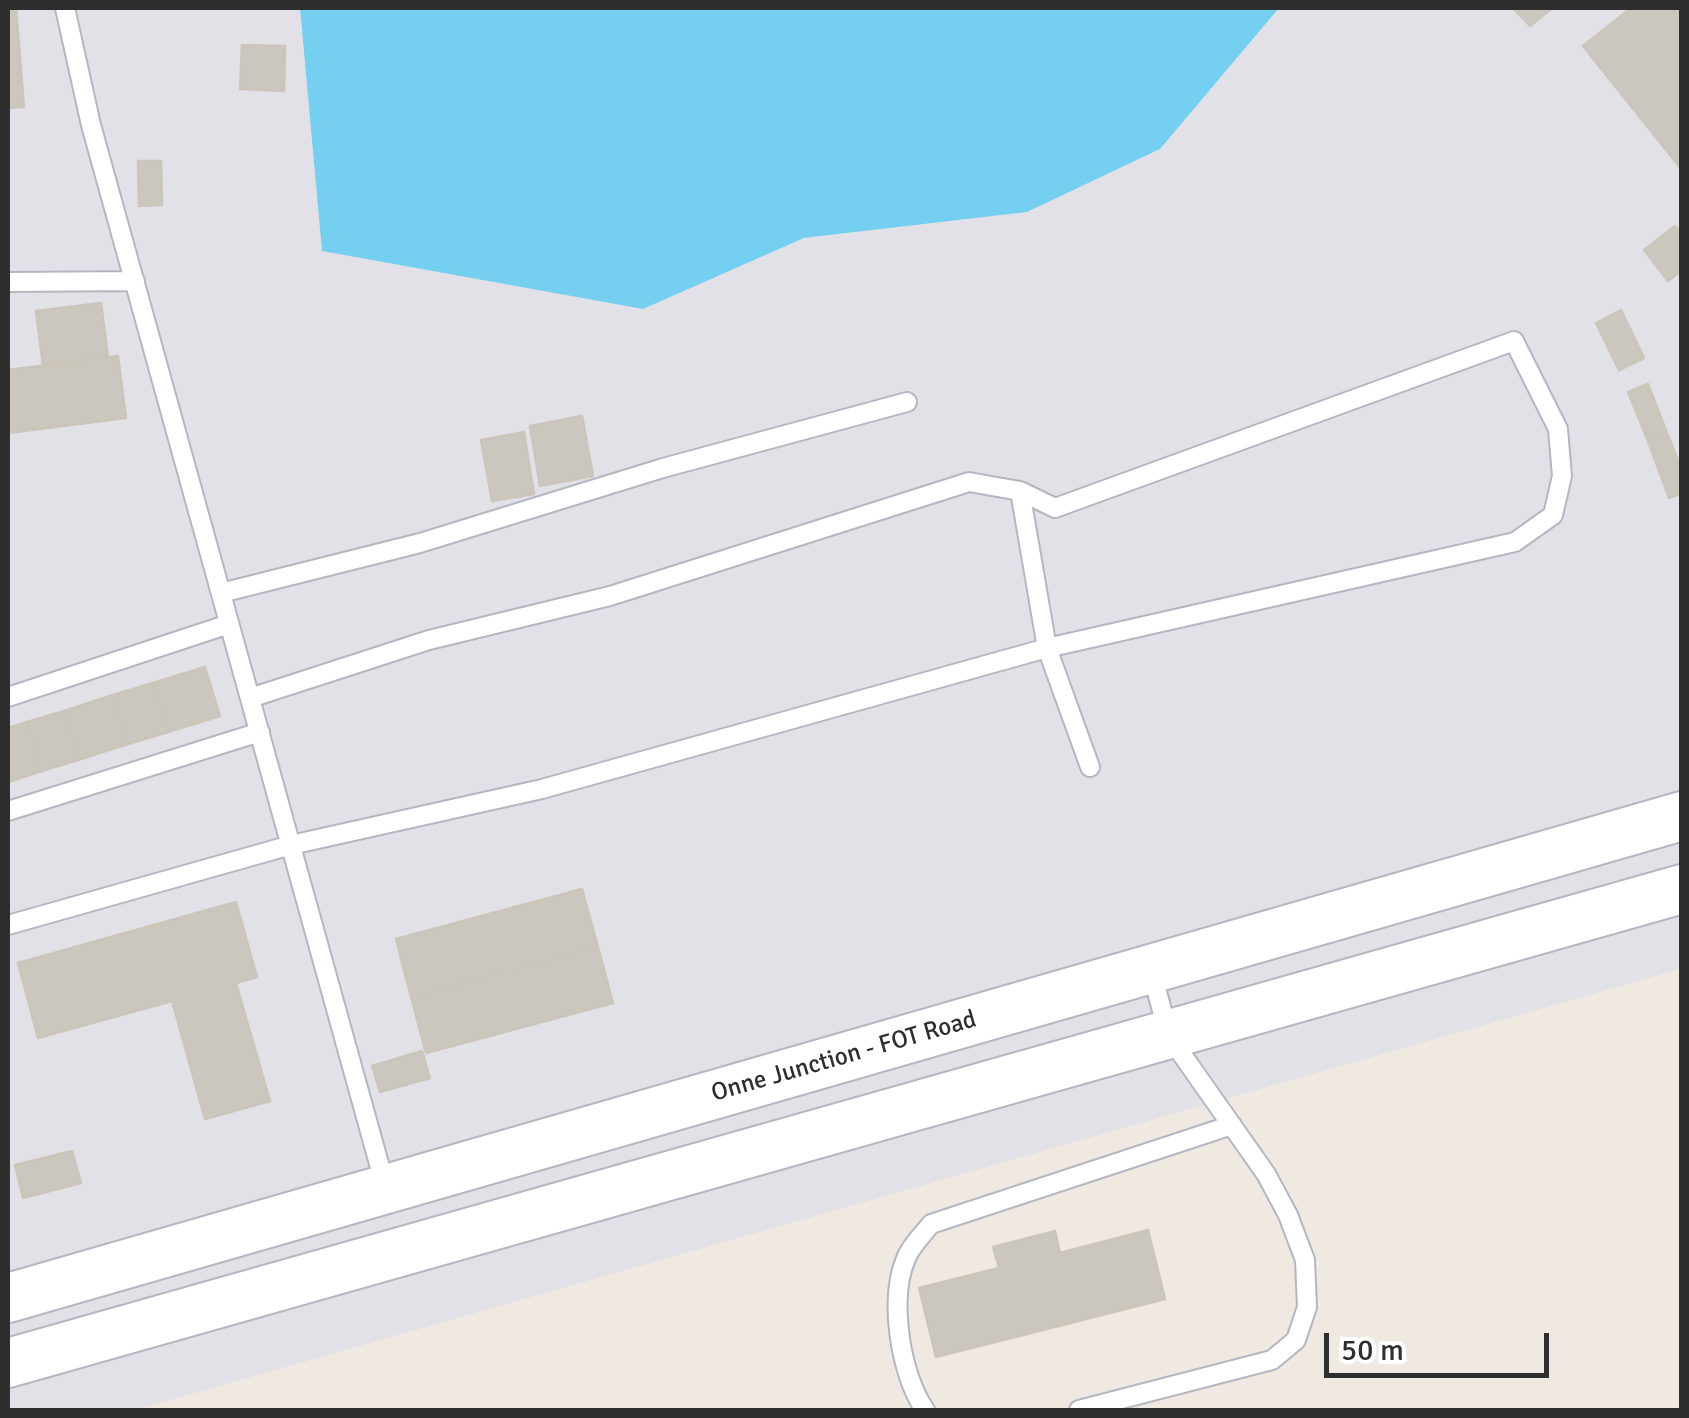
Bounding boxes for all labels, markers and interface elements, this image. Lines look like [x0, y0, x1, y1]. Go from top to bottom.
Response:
street label: Onne Junction - FOT Road [708, 1005, 980, 1109]
scale bar [1329, 1313, 1554, 1375]
text: 50 m [1341, 1332, 1404, 1369]

